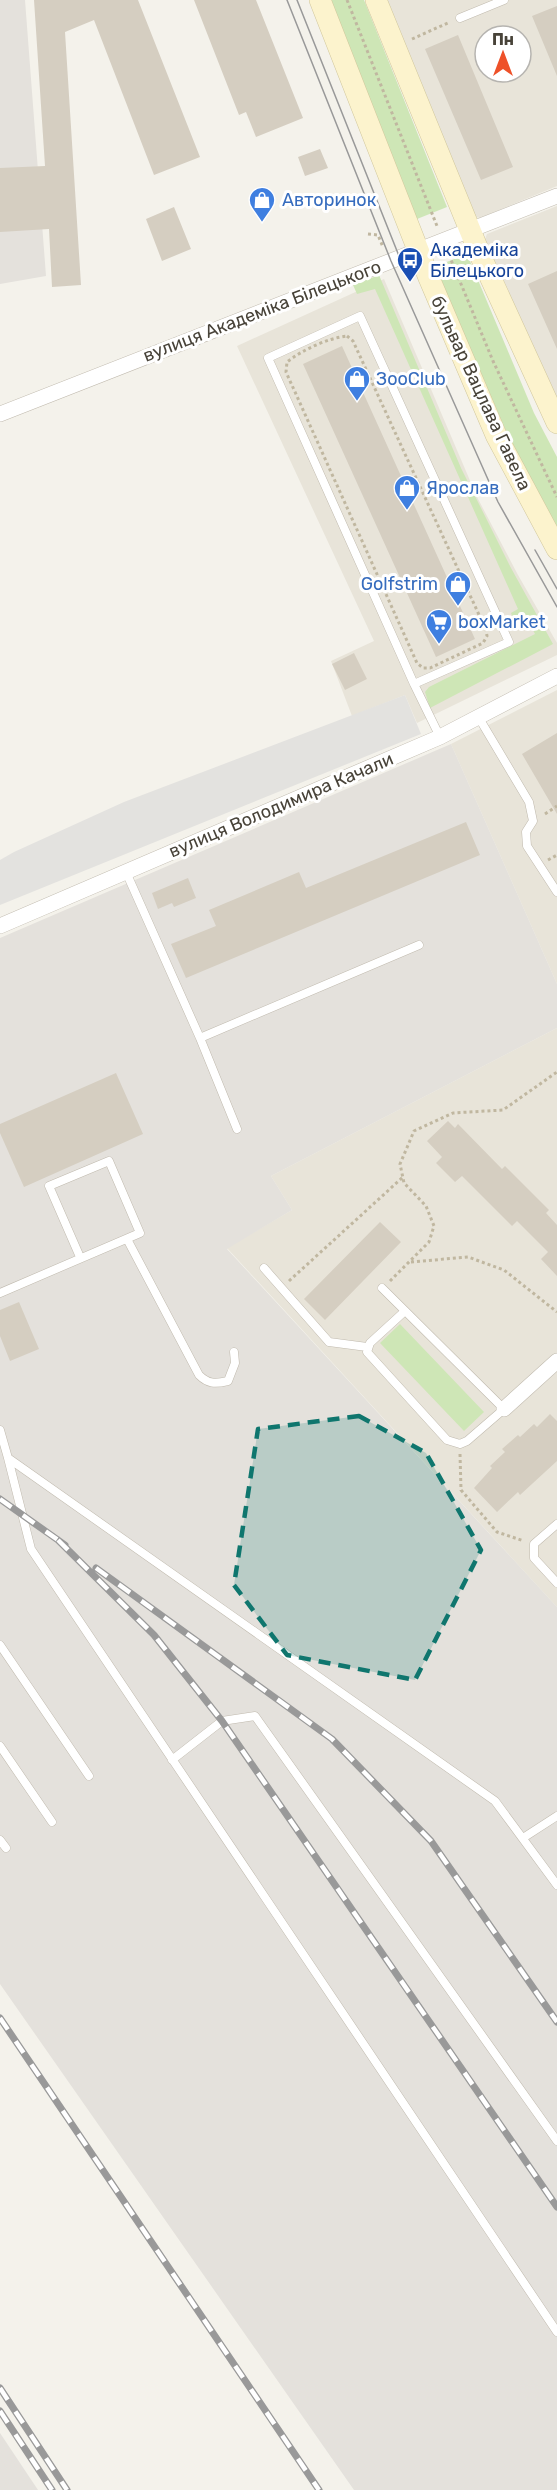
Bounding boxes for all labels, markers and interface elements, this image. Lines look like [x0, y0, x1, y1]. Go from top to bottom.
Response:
north arrow [473, 24, 533, 84]
text: Пн [492, 30, 514, 49]
shop icon: Авторинок [247, 185, 277, 223]
place label: Авторинок [282, 189, 377, 211]
place label: Академіка Білецького [430, 239, 524, 282]
bus stop icon: Академіка Білецького [395, 245, 425, 283]
street label: вулиця Академіка Білецького [140, 255, 384, 367]
street label: бульвар Вацлава Гавела [426, 292, 536, 494]
shop icon: ЗооClub [342, 364, 372, 402]
place label: ЗооClub [376, 368, 446, 390]
shop icon: Ярослав [392, 473, 422, 511]
place label: Ярослав [426, 477, 499, 499]
shop icon: Golfstrim [443, 569, 473, 607]
place label: Golfstrim [361, 573, 438, 595]
supermarket icon: boxMarket [424, 607, 454, 645]
place label: boxMarket [458, 611, 545, 633]
street label: вулиця Володимира Качали [165, 748, 397, 862]

